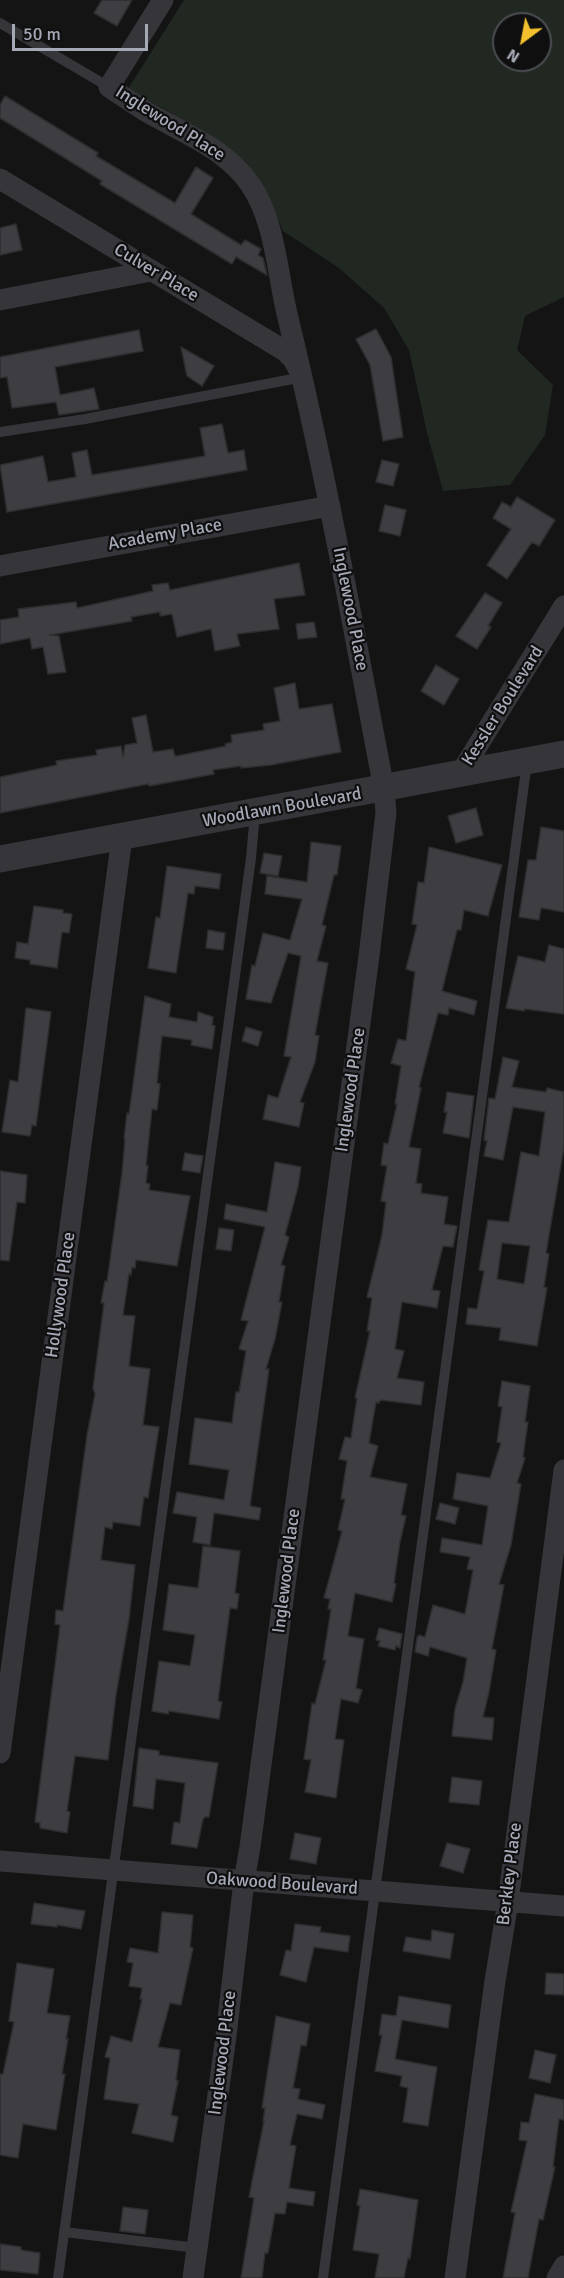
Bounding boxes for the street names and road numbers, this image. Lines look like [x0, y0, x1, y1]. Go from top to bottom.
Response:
street label: Inglewood Place [111, 82, 229, 166]
street label: Culver Place [110, 239, 202, 307]
street label: Academy Place [106, 514, 224, 556]
street label: Inglewood Place [327, 545, 373, 673]
street label: Kessler Boulevard [457, 642, 549, 770]
street label: Woodlawn Boulevard [201, 783, 363, 833]
street label: Inglewood Place [332, 1026, 370, 1154]
street label: Hollywood Place [41, 1231, 81, 1359]
street label: Inglewood Place [269, 1507, 305, 1635]
street label: Berkley Place [493, 1821, 527, 1927]
street label: Oakwood Boulevard [205, 1868, 359, 1900]
street label: Inglewood Place [205, 1989, 241, 2117]

